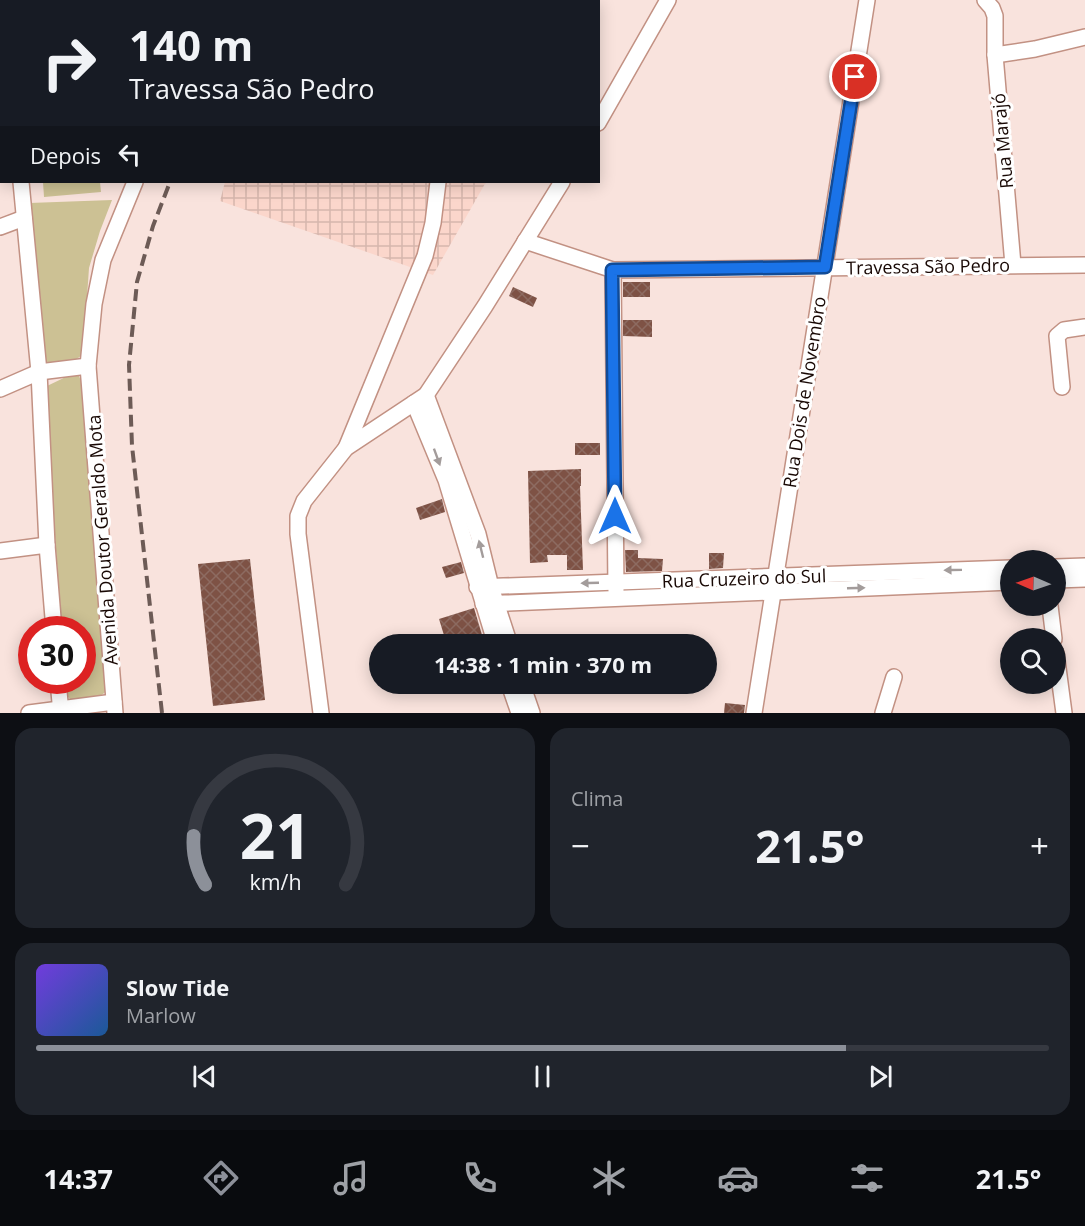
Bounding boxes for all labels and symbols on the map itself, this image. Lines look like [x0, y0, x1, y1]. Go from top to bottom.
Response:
pin [829, 51, 880, 102]
street label: Rua Marajó [986, 92, 1018, 190]
street label: Travessa São Pedro [846, 253, 1010, 279]
street label: Rua Dois de Novembro [777, 294, 831, 490]
street label: Avenida Doutor Geraldo Mota [81, 414, 123, 666]
one-way arrow [433, 448, 442, 466]
position arrow [583, 484, 647, 548]
one-way arrow [476, 539, 486, 558]
north arrow [1000, 550, 1066, 616]
street label: Rua Cruzeiro do Sul [661, 563, 827, 593]
one-way arrow [943, 565, 962, 574]
one-way arrow [580, 579, 599, 588]
one-way arrow [847, 584, 866, 593]
speed limit sign: 30 [18, 616, 96, 694]

